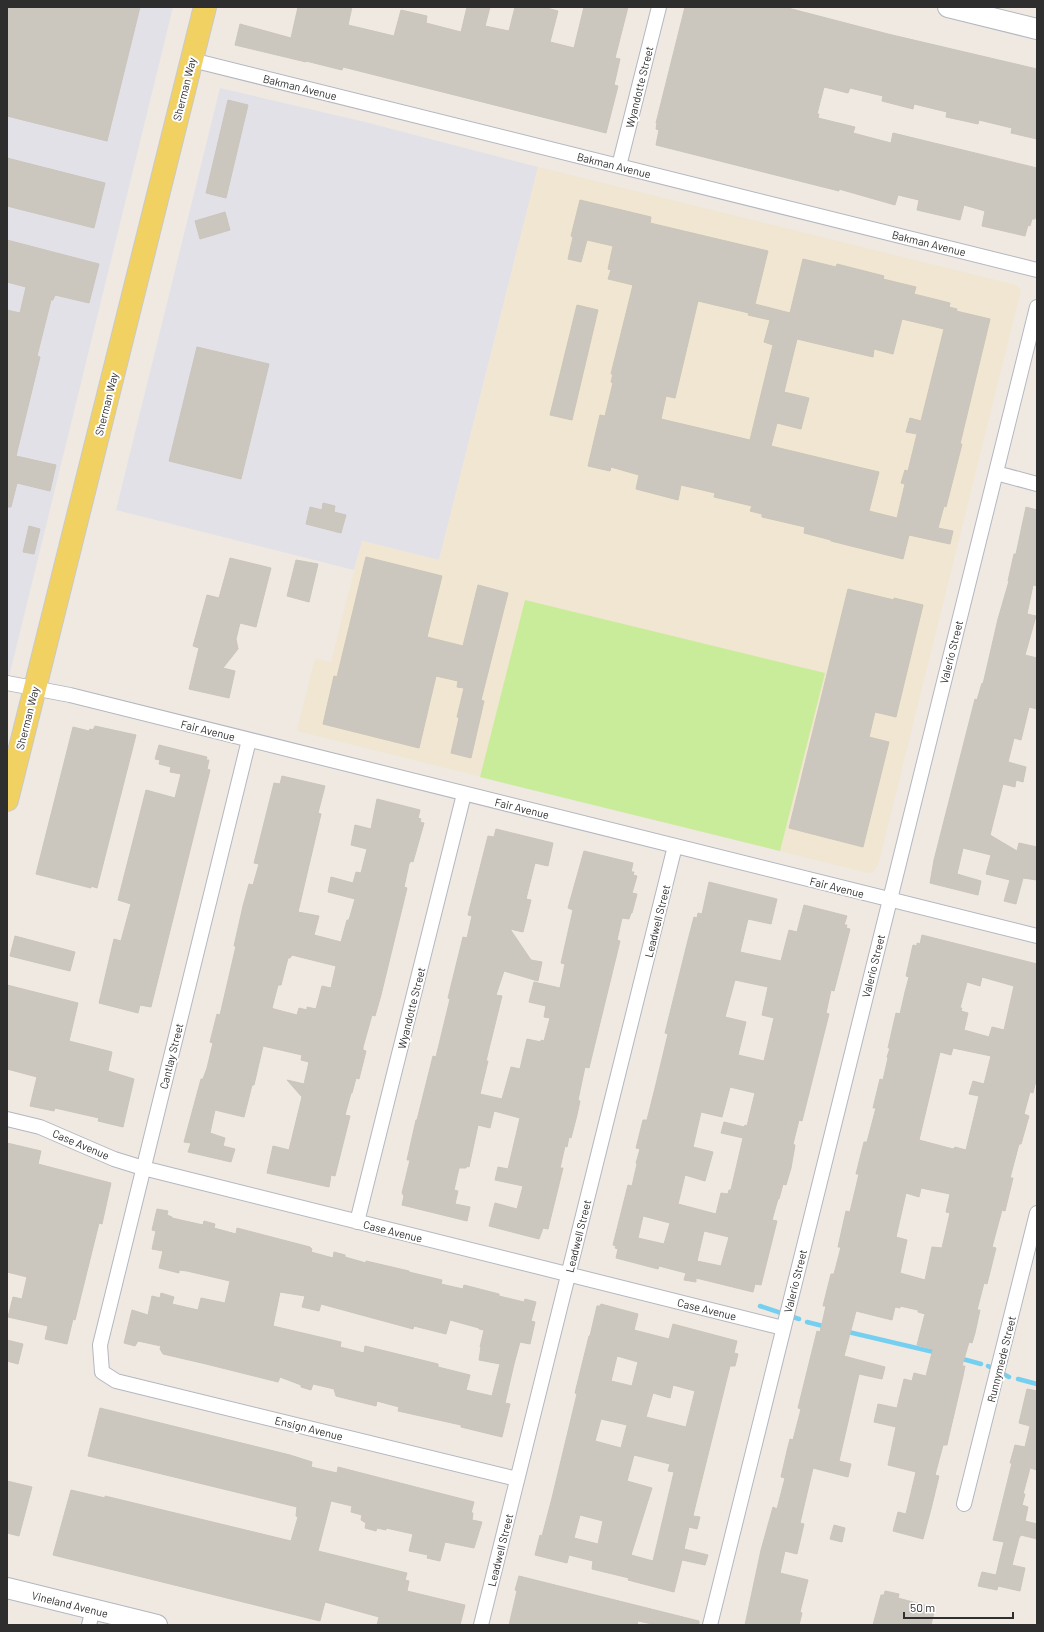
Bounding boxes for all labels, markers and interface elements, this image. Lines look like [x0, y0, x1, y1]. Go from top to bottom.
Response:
street label: Wyandotte Street [623, 45, 655, 129]
street label: Sherman Way [170, 56, 198, 122]
street label: Bakman Avenue [262, 72, 338, 103]
street label: Bakman Avenue [576, 150, 652, 181]
street label: Bakman Avenue [891, 228, 967, 259]
street label: Sherman Way [92, 371, 120, 437]
street label: Valerio Street [937, 619, 965, 685]
street label: Sherman Way [13, 685, 41, 751]
street label: Fair Avenue [180, 717, 237, 743]
street label: Fair Avenue [494, 795, 551, 821]
street label: Fair Avenue [809, 874, 866, 900]
street label: Leadwell Street [642, 883, 672, 959]
street label: Valerio Street [859, 933, 887, 999]
street label: Wyandotte Street [395, 966, 427, 1050]
street label: Cantlay Street [157, 1022, 185, 1090]
street label: Case Avenue [51, 1126, 112, 1162]
street label: Leadwell Street [563, 1198, 593, 1274]
street label: Case Avenue [362, 1217, 424, 1245]
street label: Valerio Street [781, 1248, 809, 1314]
street label: Case Avenue [676, 1295, 738, 1323]
street label: Runnymede Street [984, 1315, 1018, 1403]
street label: Ensign Avenue [274, 1413, 344, 1443]
street label: Leadwell Street [485, 1512, 515, 1588]
street label: Vineland Avenue [31, 1588, 110, 1620]
scale bar [904, 1594, 1013, 1620]
text: 50 m [910, 1600, 935, 1614]

